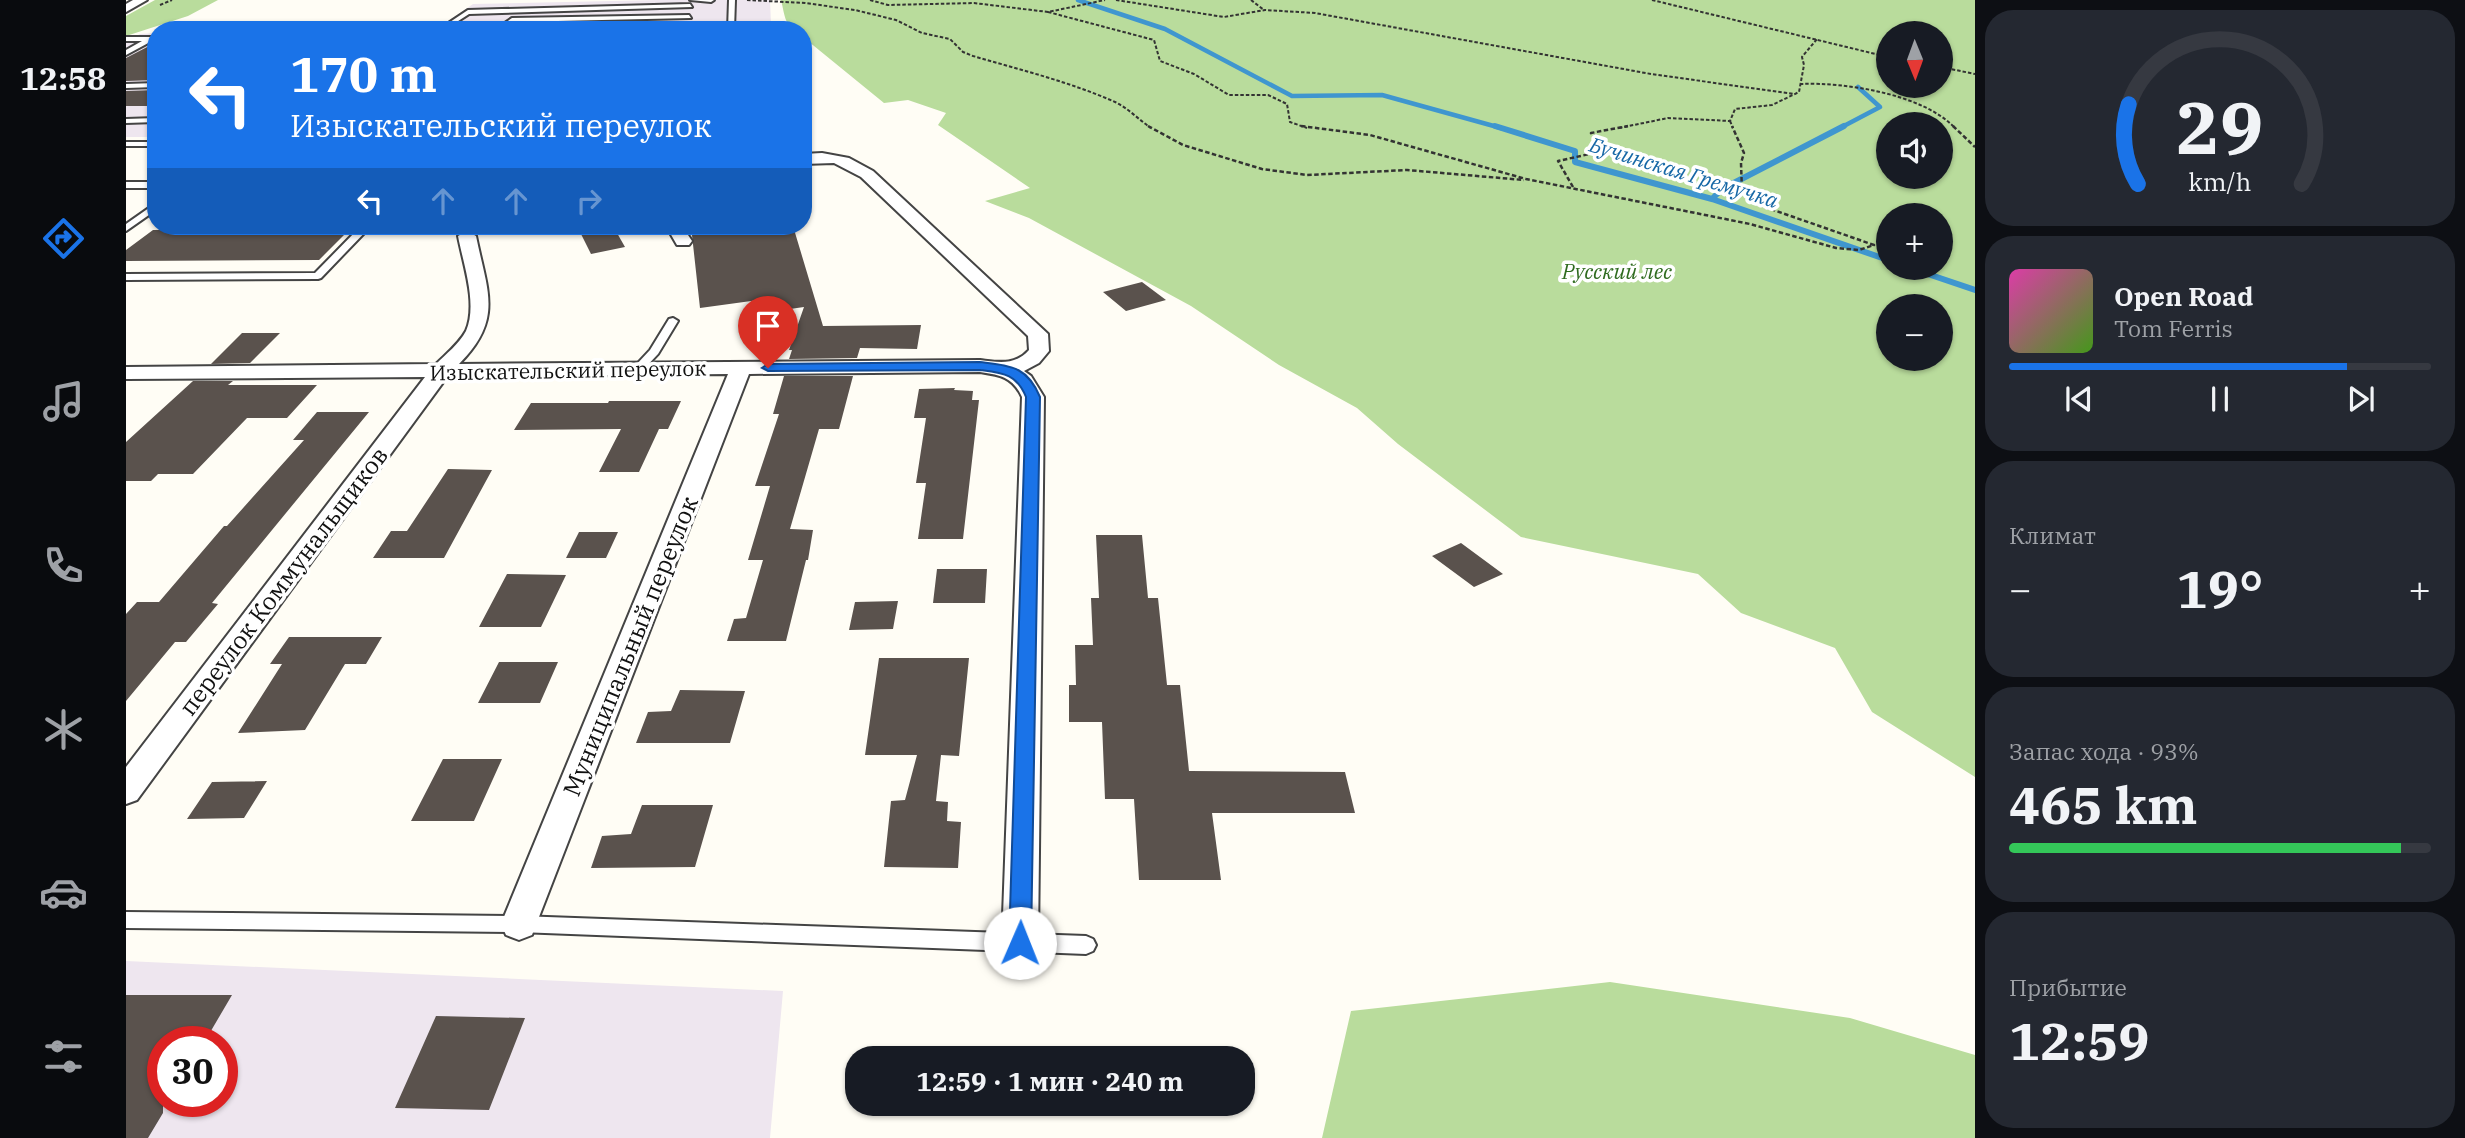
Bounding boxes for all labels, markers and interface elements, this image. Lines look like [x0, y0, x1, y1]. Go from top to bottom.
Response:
north arrow [1876, 21, 1953, 98]
map controls [1876, 21, 1953, 371]
text: 170 m [290, 42, 437, 105]
icon: left [175, 49, 266, 140]
text: 12:58 [20, 57, 106, 99]
text: 29 [2176, 79, 2264, 174]
text: Изыскательский переулок [290, 104, 712, 146]
button: sound [1876, 112, 1953, 189]
water label: Бучинская Гремучка [1585, 130, 1782, 214]
text: km/h [2188, 165, 2252, 198]
icon: left [351, 182, 389, 220]
icon: ahead [424, 182, 462, 220]
icon: ahead [497, 182, 535, 220]
icon: right [570, 182, 608, 220]
button: + [1876, 203, 1953, 280]
icon: directions [39, 214, 88, 263]
park label: Русский лес [1561, 257, 1672, 285]
text: Open Road [2114, 279, 2253, 313]
button: − [1876, 294, 1953, 371]
pin [738, 296, 798, 368]
icon: arrive [749, 307, 787, 345]
text: Tom Ferris [2114, 313, 2233, 343]
street label: Изыскательский переулок [429, 354, 707, 386]
icon: music [39, 377, 88, 426]
icon: previous [2060, 380, 2098, 418]
icon: pause [2201, 380, 2239, 418]
icon: next [2342, 380, 2380, 418]
street label: переулок Коммунальщиков [171, 440, 395, 722]
street label: Муниципальный переулок [555, 491, 705, 801]
text: Климат [2009, 520, 2096, 550]
icon: phone [39, 541, 88, 590]
text: 19° [2177, 555, 2263, 622]
text: − [2009, 564, 2032, 613]
text: + [2408, 564, 2431, 613]
icon: climate [39, 705, 88, 754]
text: Запас хода · 93% [2009, 736, 2199, 766]
text: 465 km [2009, 771, 2198, 838]
icon: car [39, 868, 88, 917]
position arrow [983, 906, 1057, 980]
text: Прибытие [2009, 972, 2127, 1002]
text: 12:59 [2009, 1007, 2150, 1074]
speed limit sign: 30 [147, 1026, 238, 1117]
icon: filters [39, 1032, 88, 1081]
text: 12:59 · 1 мин · 240 m [916, 1064, 1184, 1098]

